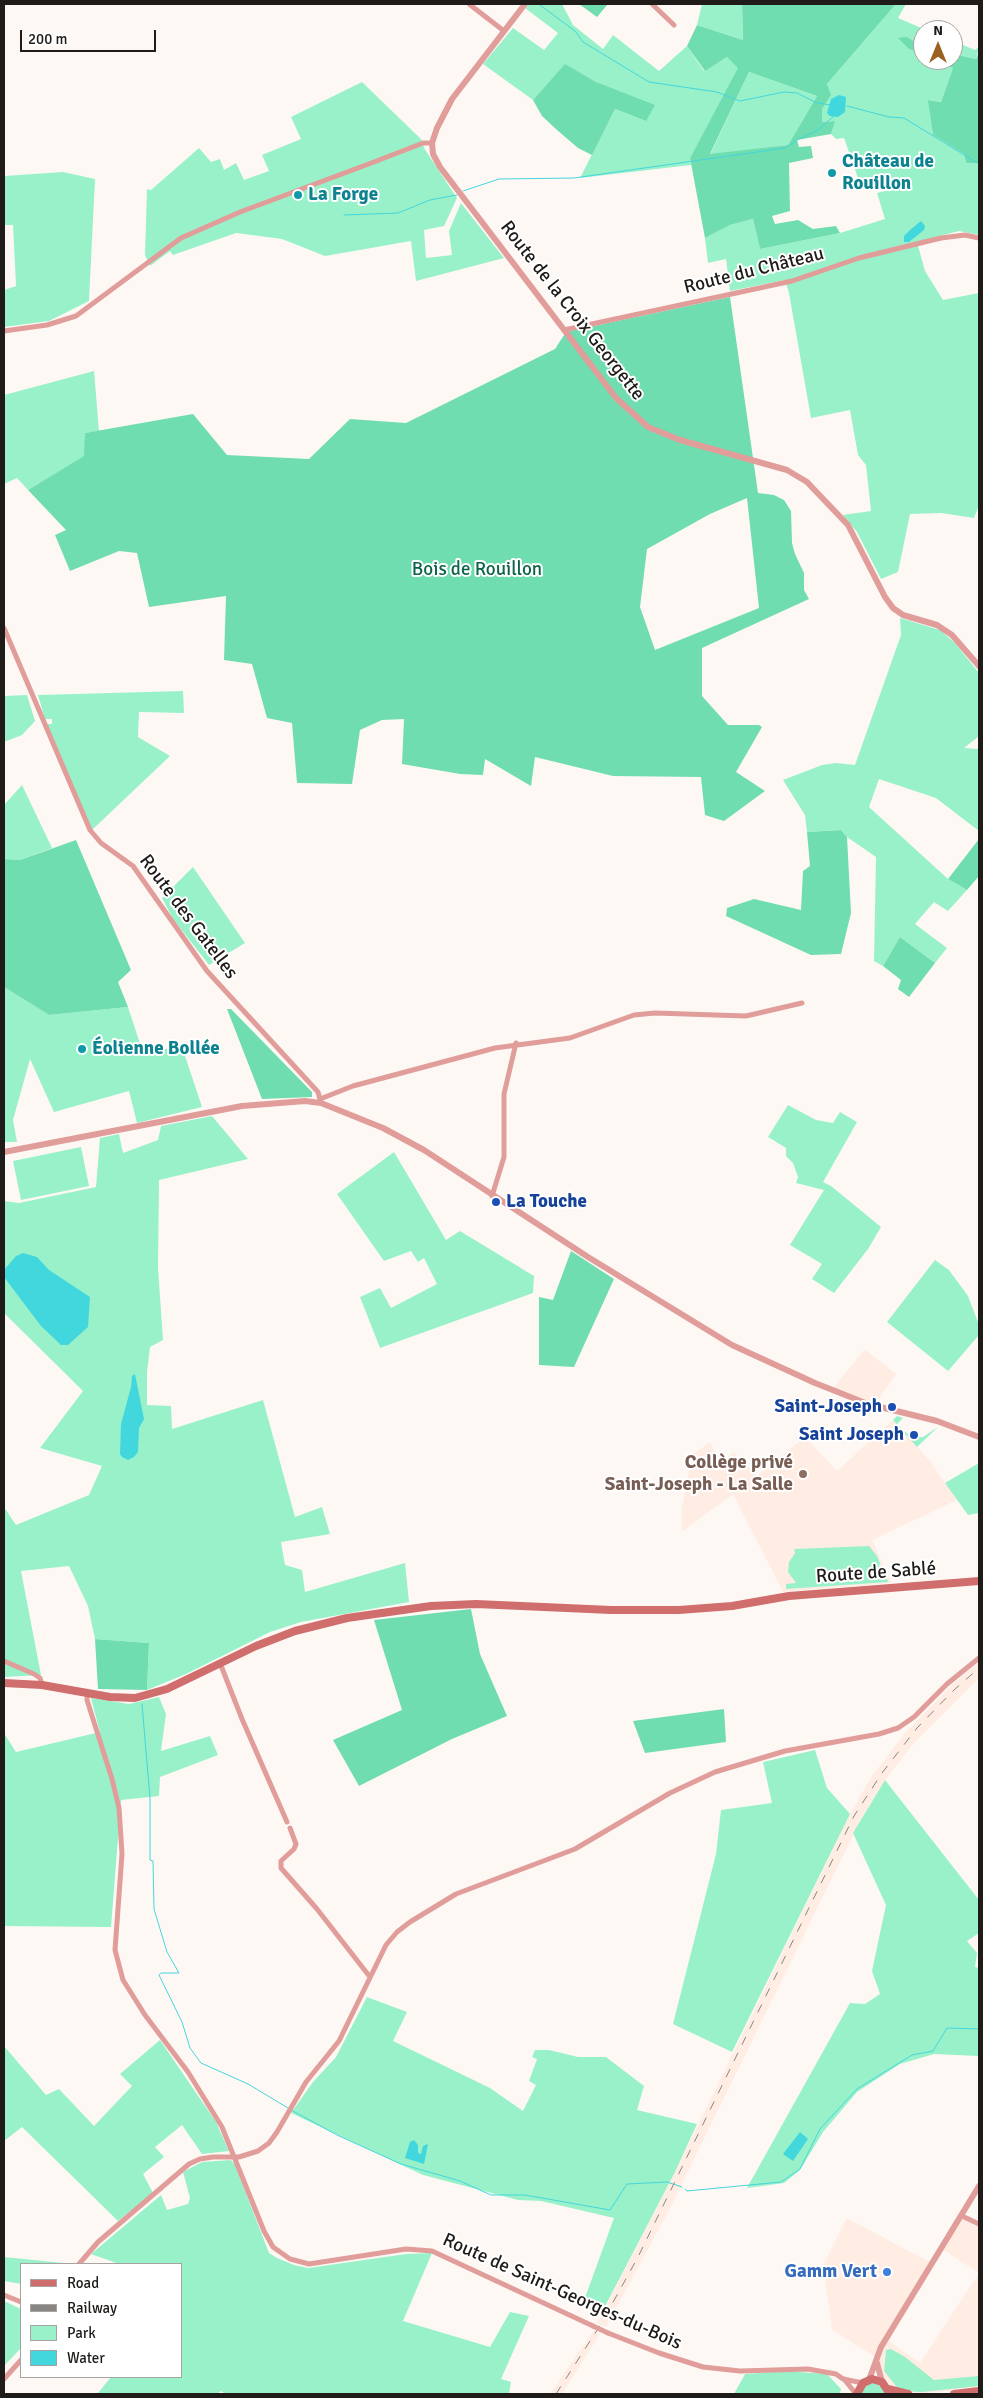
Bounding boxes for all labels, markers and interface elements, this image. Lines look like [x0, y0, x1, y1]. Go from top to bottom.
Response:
scale bar [22, 20, 159, 52]
north arrow [913, 20, 963, 70]
text: N [933, 22, 943, 39]
text: 200 m [28, 30, 68, 48]
place label: Château de Rouillon [842, 151, 934, 195]
marker: Château de Rouillon [826, 167, 838, 179]
place label: La Forge [308, 184, 378, 206]
marker: La Forge [292, 189, 304, 201]
street label: Route de la Croix Georgette [495, 217, 649, 405]
street label: Route du Château [682, 243, 826, 299]
park label: Bois de Rouillon [412, 559, 542, 581]
street label: Route des Gatelles [134, 850, 242, 984]
place label: Éolienne Bollée [92, 1038, 220, 1060]
marker: Éolienne Bollée [76, 1043, 88, 1055]
place label: La Touche [506, 1191, 587, 1213]
marker: La Touche [490, 1196, 502, 1208]
place label: Saint-Joseph [774, 1396, 882, 1418]
marker: Saint-Joseph [886, 1401, 898, 1413]
place label: Saint Joseph [799, 1424, 904, 1446]
marker: Saint Joseph [908, 1429, 920, 1441]
place label: Collège privé Saint-Joseph - La Salle [605, 1452, 793, 1496]
marker: Collège privé Saint-Joseph - La Salle [797, 1468, 809, 1480]
street label: Route de Sablé [815, 1557, 937, 1589]
street label: Route de Saint-Georges-du-Bois [439, 2229, 685, 2355]
place label: Gamm Vert [784, 2261, 877, 2283]
legend [20, 2263, 182, 2378]
marker: Gamm Vert [881, 2266, 893, 2278]
text: Road [67, 2274, 99, 2292]
text: Railway [67, 2299, 117, 2317]
text: Park [67, 2324, 96, 2342]
text: Water [67, 2349, 105, 2367]

